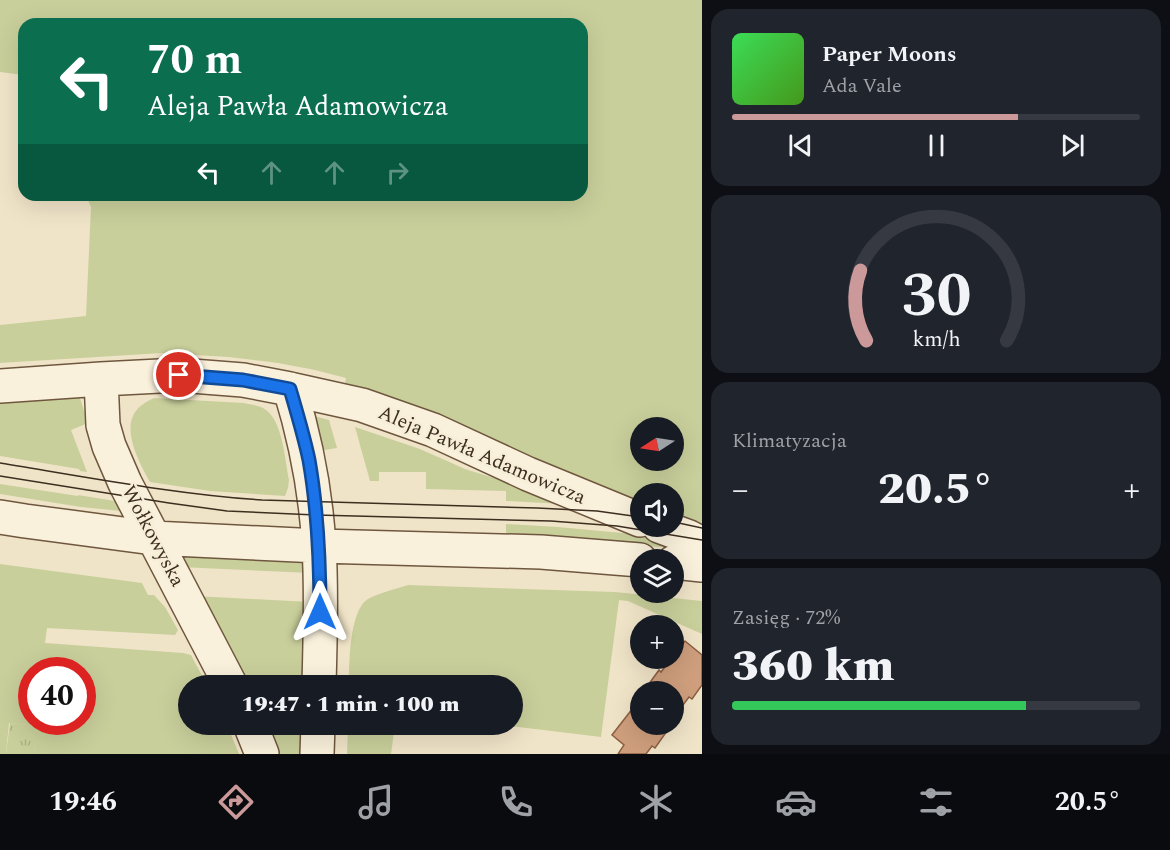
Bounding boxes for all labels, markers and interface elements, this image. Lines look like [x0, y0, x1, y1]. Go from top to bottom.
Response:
text: 70 m [147, 29, 242, 92]
text: Paper Moons [822, 38, 957, 71]
icon: left [48, 42, 126, 120]
text: Ada Vale [822, 71, 902, 101]
text: Aleja Pawła Adamowicza [147, 86, 448, 128]
icon: previous [784, 129, 817, 162]
icon: pause [920, 129, 953, 162]
icon: next [1056, 129, 1089, 162]
icon: left [192, 156, 225, 189]
icon: ahead [255, 156, 288, 189]
icon: ahead [318, 156, 351, 189]
icon: right [381, 156, 414, 189]
text: 30 [901, 249, 971, 344]
text: km/h [912, 323, 960, 356]
pin [153, 349, 204, 400]
icon: arrive [162, 358, 195, 391]
street label: Aleja Pawła Adamowicza [373, 398, 591, 512]
north arrow [630, 417, 684, 471]
map controls [630, 417, 684, 735]
text: Klimatyzacja [732, 426, 847, 456]
text: 20.5° [878, 455, 994, 524]
text: − [732, 465, 749, 515]
text: + [1123, 465, 1140, 515]
street label: Wołkowyska [114, 480, 192, 592]
button: sound [630, 483, 684, 537]
button: layers [630, 549, 684, 603]
position arrow [288, 580, 352, 644]
text: Zasięg · 72% [732, 603, 840, 633]
button: + [630, 615, 684, 669]
text: 360 km [732, 632, 894, 701]
speed limit sign: 40 [18, 657, 96, 735]
button: − [630, 681, 684, 735]
text: 19:47 · 1 min · 100 m [241, 688, 460, 721]
text: 19:46 [49, 781, 117, 823]
icon: directions [215, 781, 257, 823]
icon: music [355, 781, 397, 823]
icon: phone [495, 781, 537, 823]
icon: climate [635, 781, 677, 823]
icon: car [775, 781, 817, 823]
icon: filters [915, 781, 957, 823]
text: 20.5° [1055, 781, 1121, 823]

